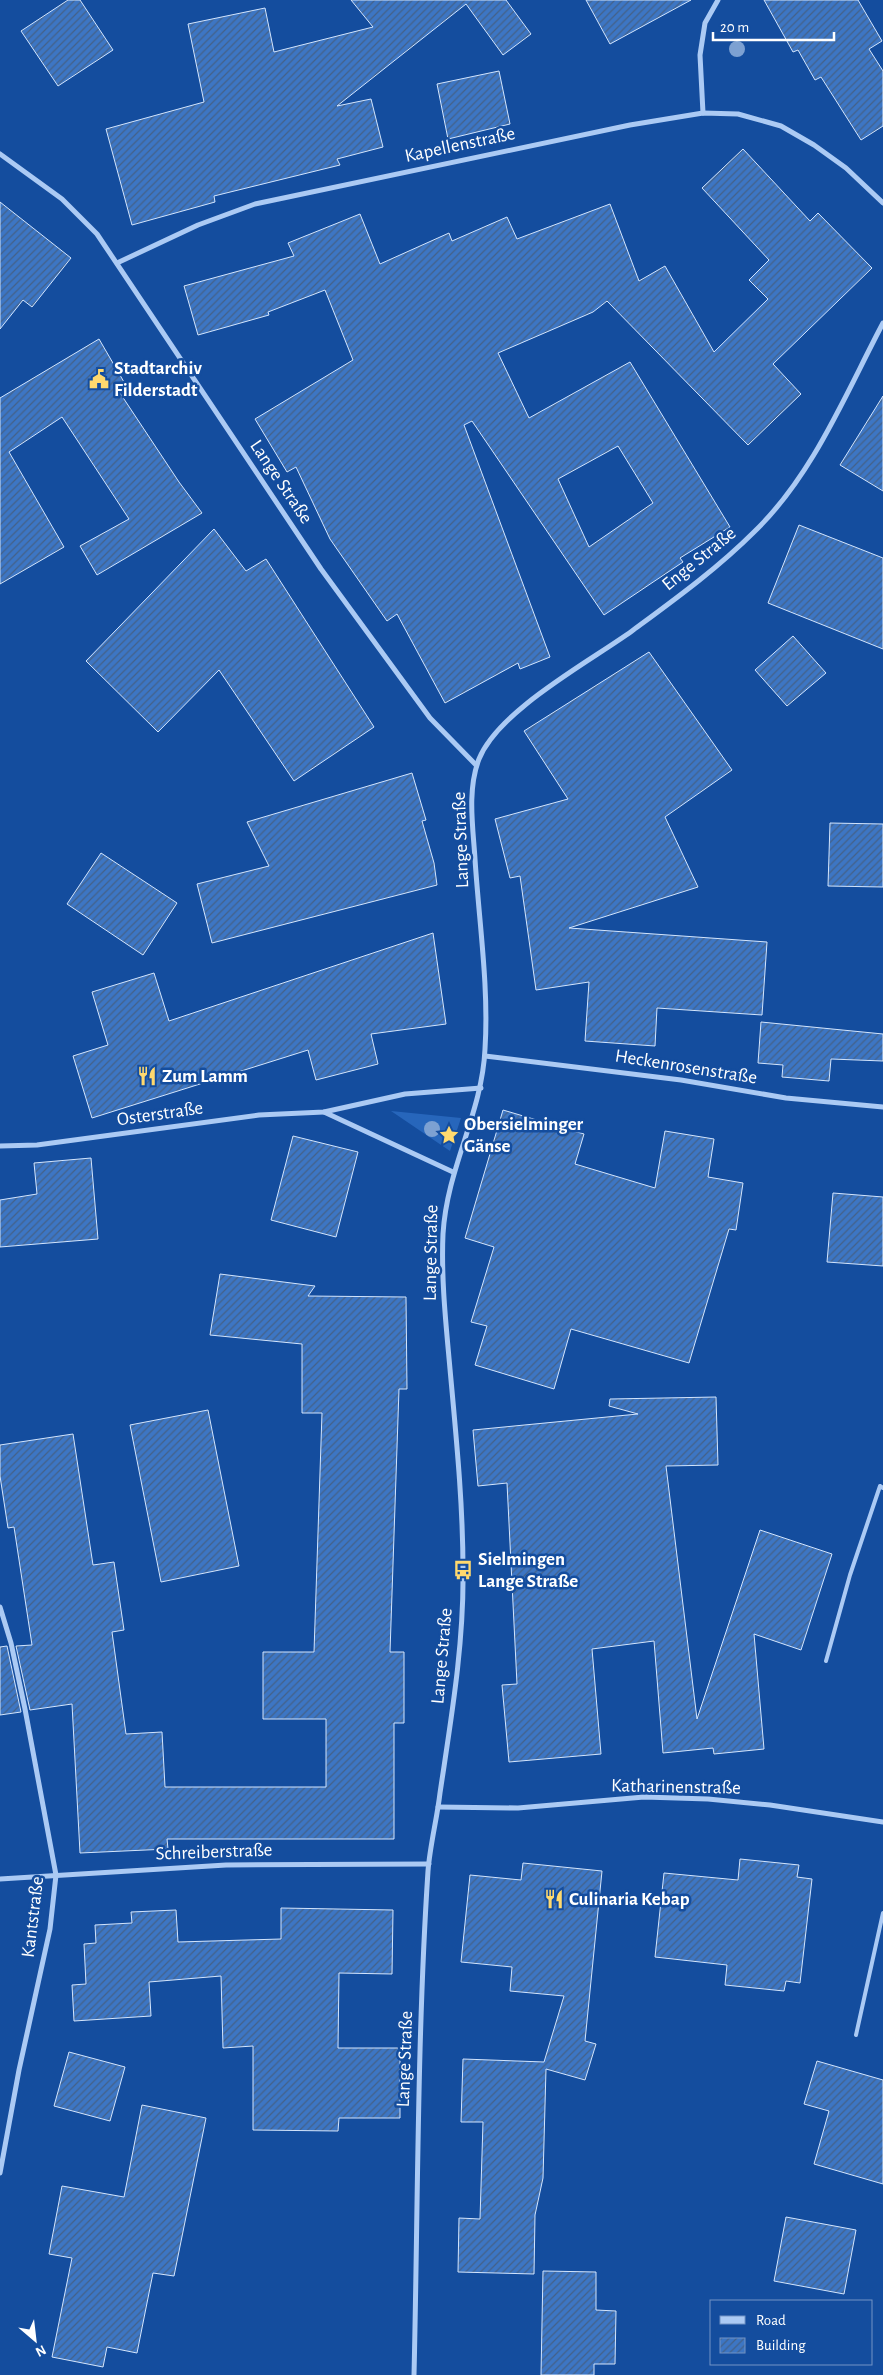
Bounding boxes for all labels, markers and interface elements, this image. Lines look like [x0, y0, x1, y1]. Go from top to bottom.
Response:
scale bar [713, 10, 834, 42]
text: 20 m [720, 20, 749, 35]
street label: Kapellenstraße [403, 124, 517, 166]
place label: Stadtarchiv Filderstadt [114, 359, 202, 400]
public building icon: Stadtarchiv Filderstadt [88, 368, 110, 390]
street label: Lange Straße [246, 437, 316, 527]
street label: Enge Straße [658, 524, 740, 594]
street label: Lange Straße [450, 791, 472, 889]
street label: Heckenrosenstraße [614, 1046, 758, 1088]
restaurant icon: Zum Lamm [136, 1065, 158, 1087]
place label: Zum Lamm [162, 1067, 248, 1086]
street label: Osterstraße [116, 1099, 204, 1129]
place label: Obersielminger Gänse [464, 1115, 584, 1156]
place icon: Obersielminger Gänse [438, 1124, 460, 1146]
street label: Lange Straße [421, 1205, 441, 1301]
place label: Sielmingen Lange Straße [478, 1550, 578, 1591]
bus stop icon: Sielmingen Lange Straße [452, 1559, 474, 1581]
street label: Lange Straße [428, 1607, 456, 1705]
street label: Katharinenstraße [611, 1776, 741, 1798]
street label: Schreiberstraße [155, 1840, 273, 1864]
street label: Kantstraße [19, 1875, 47, 1959]
restaurant icon: Culinaria Kebap [543, 1888, 565, 1910]
place label: Culinaria Kebap [569, 1890, 690, 1909]
street label: Lange Straße [394, 2010, 416, 2108]
legend [710, 2300, 873, 2365]
text: Road [756, 2313, 786, 2328]
north arrow [10, 2315, 60, 2365]
text: Building [756, 2338, 806, 2353]
text: N [33, 2342, 48, 2359]

